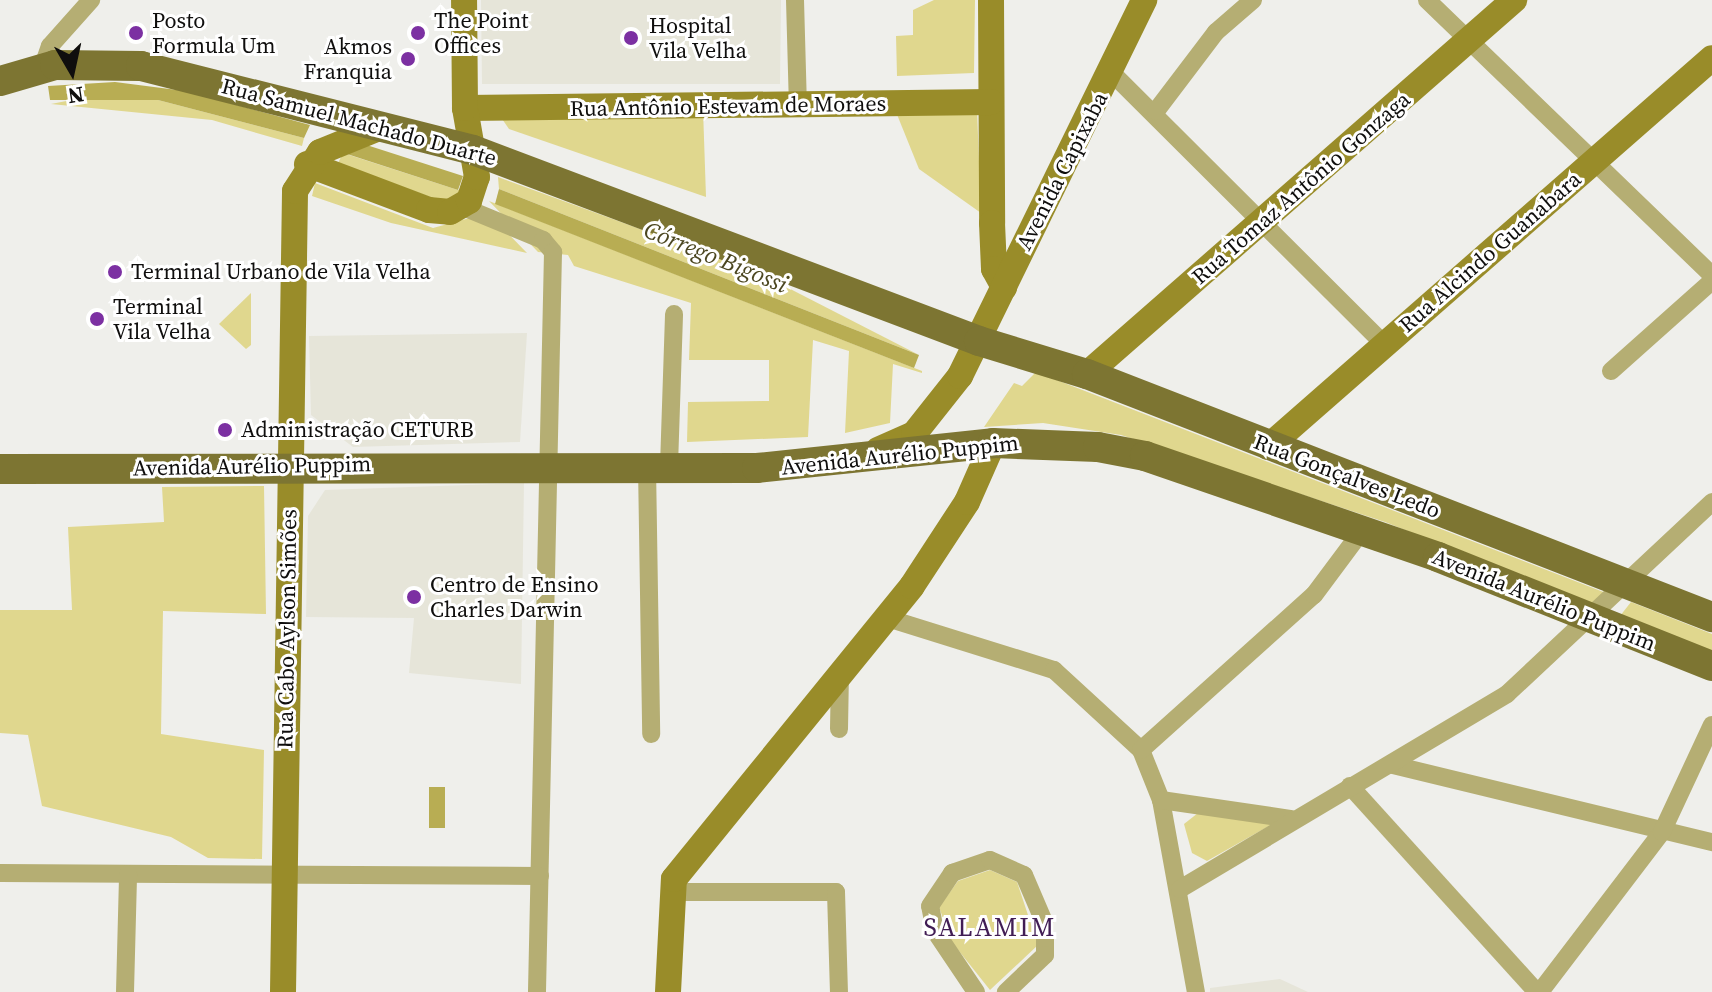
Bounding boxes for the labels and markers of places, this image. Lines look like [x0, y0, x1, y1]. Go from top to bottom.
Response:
place label: Posto Formula Um [152, 7, 276, 58]
place label: The Point Offices [434, 7, 528, 58]
place label: Hospital Vila Velha [649, 12, 748, 64]
marker: Posto Formula Um [127, 24, 145, 42]
marker: The Point Offices [409, 24, 427, 42]
marker: Hospital Vila Velha [620, 27, 642, 49]
place label: Akmos Franquia [303, 33, 392, 84]
marker: Akmos Franquia [399, 50, 417, 68]
place label: Terminal Urbano de Vila Velha [131, 259, 432, 285]
marker: Terminal Urbano de Vila Velha [106, 263, 124, 281]
place label: Terminal Vila Velha [113, 293, 212, 344]
marker: Terminal Vila Velha [88, 310, 106, 328]
place label: Administração CETURB [241, 417, 474, 443]
marker: Administração CETURB [216, 421, 234, 439]
place label: Centro de Ensino Charles Darwin [430, 571, 599, 622]
marker: Centro de Ensino Charles Darwin [405, 588, 423, 606]

